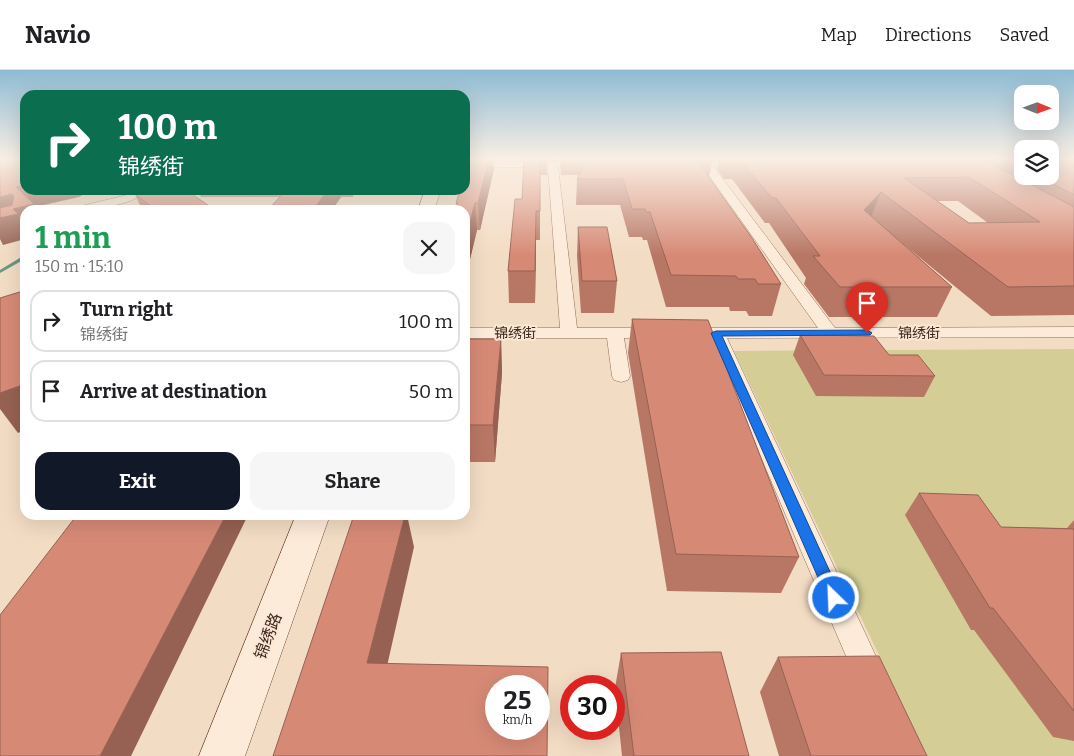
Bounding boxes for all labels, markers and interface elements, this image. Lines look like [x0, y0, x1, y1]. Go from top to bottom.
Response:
text: Navio [25, 21, 91, 49]
text: Map [821, 24, 857, 46]
text: Directions [885, 24, 972, 46]
text: Saved [1000, 24, 1049, 46]
north arrow [1014, 85, 1059, 130]
map controls [1014, 85, 1059, 185]
text: 100 m [118, 106, 217, 148]
icon: right [35, 110, 100, 175]
button: layers [1014, 140, 1059, 185]
text: 锦绣街 [118, 153, 184, 180]
text: 1 min [35, 220, 111, 256]
button: close [403, 222, 455, 274]
text: 150 m · 15:10 [35, 257, 124, 276]
pin [846, 282, 888, 333]
icon: arrive [853, 289, 881, 317]
text: Turn right [80, 298, 173, 321]
icon: right [37, 307, 65, 335]
text: 100 m [399, 310, 453, 333]
text: 锦绣街 [80, 325, 128, 344]
street label: 锦绣街 [494, 325, 536, 342]
street label: 锦绣街 [898, 325, 940, 342]
icon: arrive [37, 377, 65, 405]
text: Arrive at destination [80, 380, 267, 403]
text: 50 m [409, 380, 453, 403]
button: Exit [35, 452, 240, 510]
button: Share [250, 452, 455, 510]
position arrow [807, 571, 859, 623]
street label: 锦绣路 [251, 610, 285, 662]
speed limit sign: 30 [560, 675, 625, 740]
text: 25 [504, 686, 531, 716]
text: km/h [503, 713, 532, 727]

